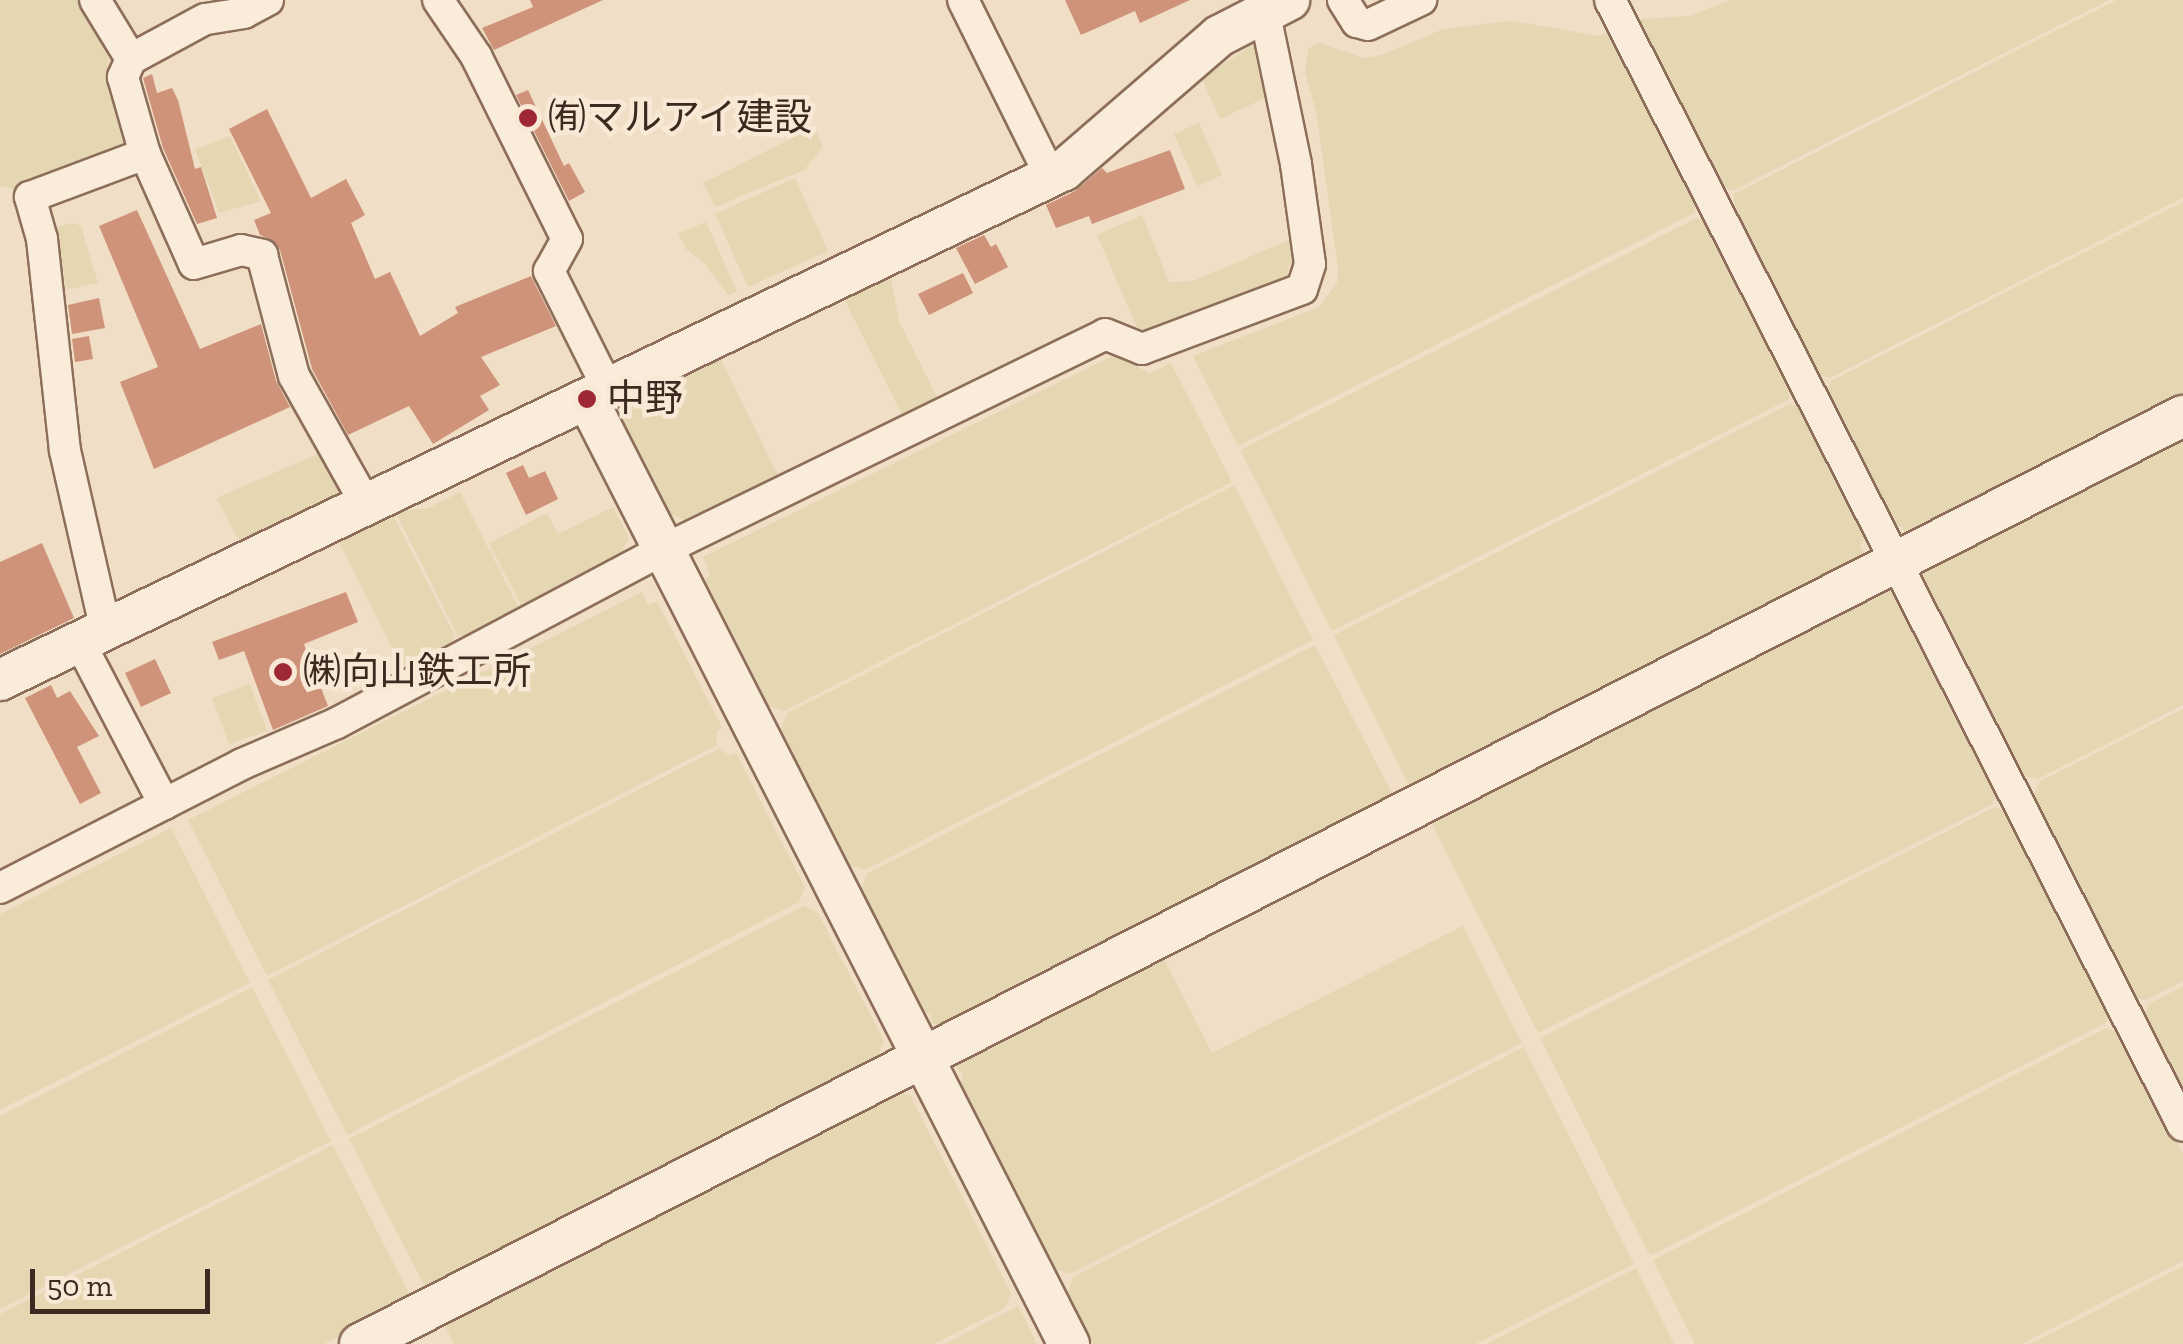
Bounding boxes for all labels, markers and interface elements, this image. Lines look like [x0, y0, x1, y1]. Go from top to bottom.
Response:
place label: ㈲マルアイ建設 [548, 95, 814, 141]
marker: ㈲マルアイ建設 [517, 107, 539, 129]
place label: 中野 [607, 376, 683, 422]
marker: 中野 [576, 388, 598, 410]
place label: ㈱向山鉄工所 [303, 649, 531, 695]
marker: ㈱向山鉄工所 [272, 661, 294, 683]
scale bar [35, 1249, 215, 1311]
text: 50 m [47, 1268, 112, 1304]

